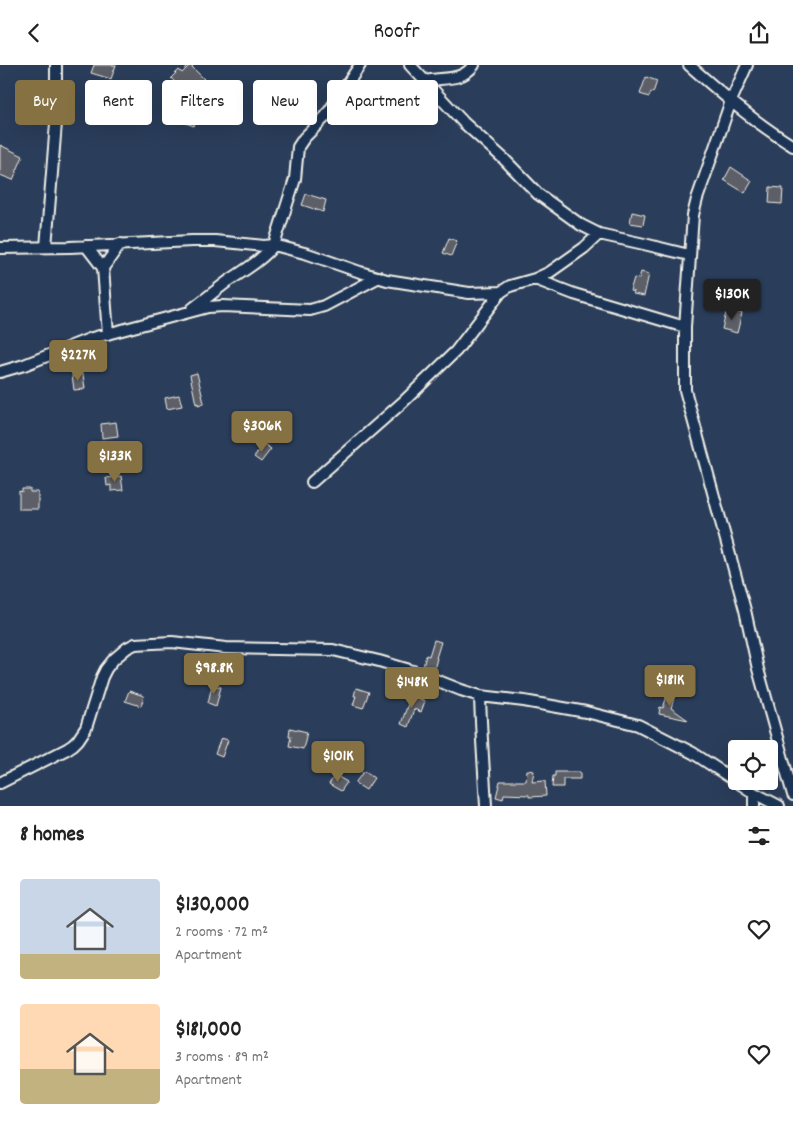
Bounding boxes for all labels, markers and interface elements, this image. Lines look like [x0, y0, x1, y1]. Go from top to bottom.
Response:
text: Roofr [373, 17, 420, 48]
icon: back [20, 19, 48, 47]
icon: share [745, 19, 773, 47]
chip: Buy [15, 80, 75, 125]
chip: Rent [85, 80, 152, 125]
chip: Filters [162, 80, 243, 125]
chip: New [253, 80, 317, 125]
chip: Apartment [327, 80, 438, 125]
pin: $130K [697, 279, 767, 321]
text: $130K [715, 283, 749, 306]
pin: $227K [43, 339, 113, 382]
text: $227K [60, 344, 96, 367]
pin: $306K [227, 411, 297, 453]
text: $306K [242, 415, 282, 438]
pin: $133K [80, 441, 150, 483]
text: $133K [98, 445, 132, 468]
pin: $98.8K [173, 653, 255, 695]
text: $98.8K [195, 657, 233, 680]
pin: $181K [635, 665, 705, 707]
pin: $148K [377, 667, 447, 709]
text: $181K [656, 669, 684, 692]
text: $148K [396, 671, 428, 694]
map controls [728, 740, 778, 790]
button: locate [728, 740, 778, 790]
pin: $101K [303, 741, 373, 783]
text: $101K [322, 745, 354, 768]
text: 8 homes [20, 821, 85, 851]
icon: filters [745, 822, 773, 850]
text: $130,000 [175, 891, 249, 921]
icon: home [60, 899, 120, 959]
icon: heart [745, 915, 773, 943]
text: 2 rooms · 72 m² [175, 921, 268, 944]
text: Apartment [175, 944, 242, 967]
text: $181,000 [175, 1016, 242, 1046]
icon: home [60, 1024, 120, 1084]
icon: heart [745, 1040, 773, 1068]
text: 3 rooms · 89 m² [175, 1046, 269, 1069]
text: Apartment [175, 1069, 242, 1092]

